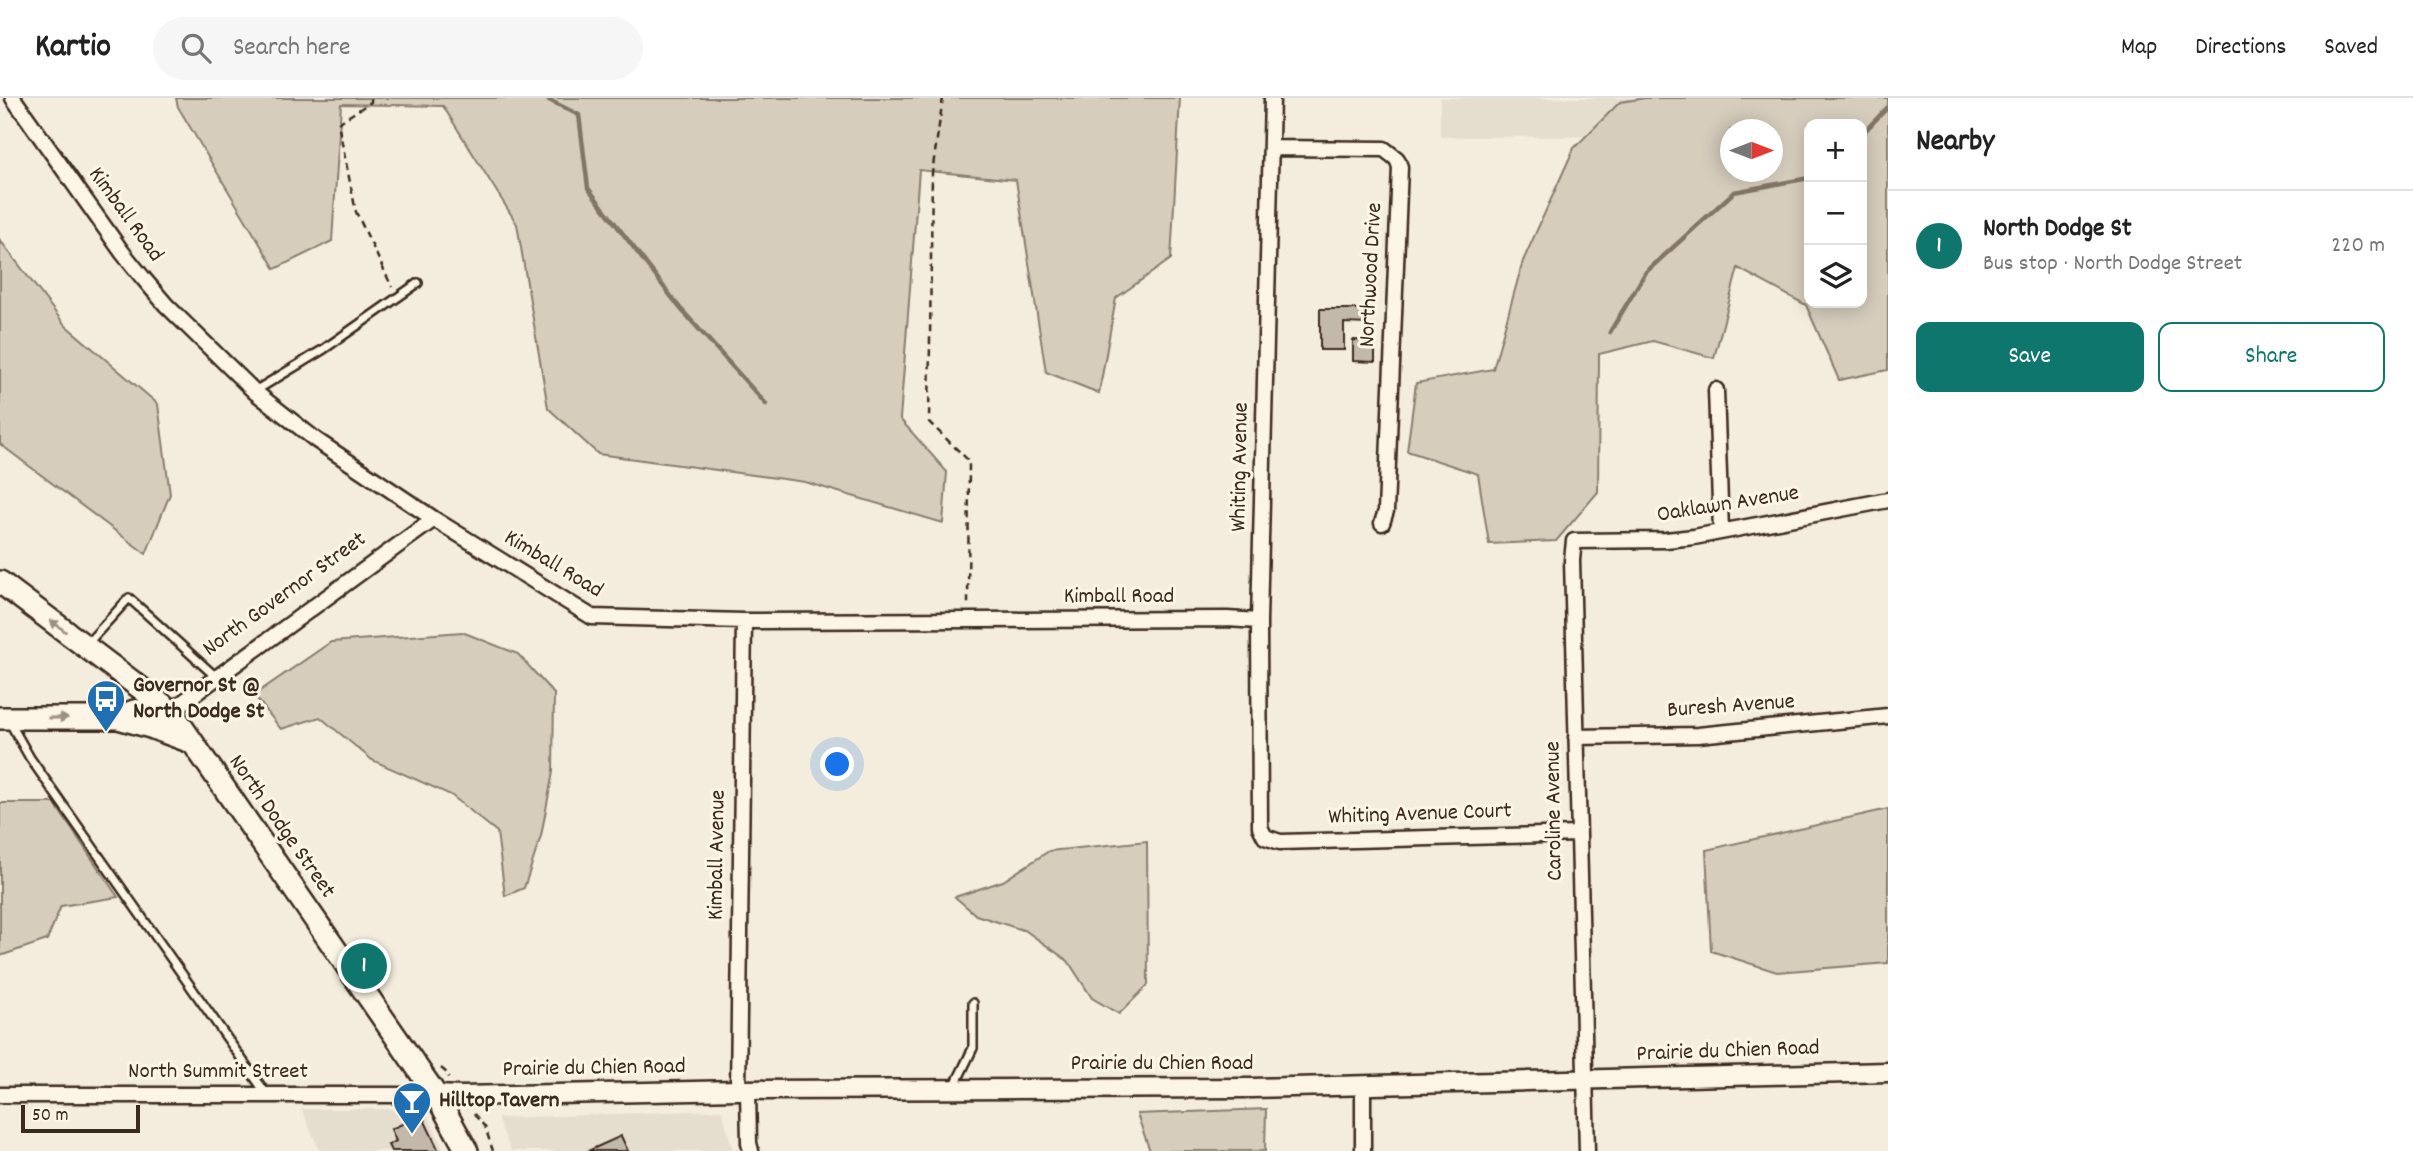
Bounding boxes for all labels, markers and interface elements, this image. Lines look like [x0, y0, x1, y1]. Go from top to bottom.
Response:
search box [153, 17, 643, 80]
text: Kartio [35, 25, 111, 72]
icon: search [177, 29, 215, 67]
text: Search here [233, 30, 350, 67]
text: Map [2121, 31, 2157, 65]
text: Directions [2195, 31, 2286, 65]
text: Saved [2324, 31, 2378, 65]
north arrow [1720, 119, 1783, 182]
map controls [1804, 119, 1867, 308]
button: + [1804, 119, 1867, 182]
text: Nearby [1916, 122, 1994, 165]
street label: Kimball Road [79, 161, 171, 269]
button: − [1804, 182, 1867, 245]
street label: Northwood Drive [1352, 202, 1392, 348]
text: North Dodge St [1983, 211, 2132, 248]
text: 1 [1936, 230, 1942, 263]
text: 220 m [2331, 230, 2385, 263]
button: layers [1804, 245, 1867, 308]
text: Bus stop · North Dodge Street [1983, 248, 2242, 281]
button: Save [1916, 322, 2144, 392]
button: Share [2158, 322, 2385, 392]
street label: Whiting Avenue [1223, 402, 1259, 532]
street label: Oaklawn Avenue [1655, 477, 1801, 533]
street label: Kimball Road [497, 522, 609, 608]
street label: North Governor Street [196, 524, 374, 666]
street label: Kimball Road [1064, 581, 1174, 614]
one-way arrow [49, 619, 67, 633]
place label: Governor St @ North Dodge St [133, 670, 265, 729]
bus stop icon: Governor St @ North Dodge St [85, 678, 127, 733]
street label: Buresh Avenue [1666, 686, 1796, 728]
one-way arrow [47, 712, 69, 724]
street label: Caroline Avenue [1537, 741, 1573, 881]
your location [820, 747, 854, 781]
street label: North Dodge Street [219, 748, 343, 906]
street label: Kimball Avenue [700, 789, 736, 921]
street label: Whiting Avenue Court [1328, 795, 1512, 835]
pin: 1 [341, 940, 387, 992]
street label: Prairie du Chien Road [1636, 1032, 1820, 1072]
street label: Prairie du Chien Road [1070, 1048, 1254, 1081]
street label: Prairie du Chien Road [502, 1051, 686, 1087]
street label: North Summit Street [128, 1056, 308, 1089]
bar icon: Hilltop Tavern [391, 1080, 433, 1135]
place label: Hilltop Tavern [439, 1085, 560, 1118]
scale bar [21, 1102, 140, 1134]
text: 50 m [32, 1103, 69, 1130]

